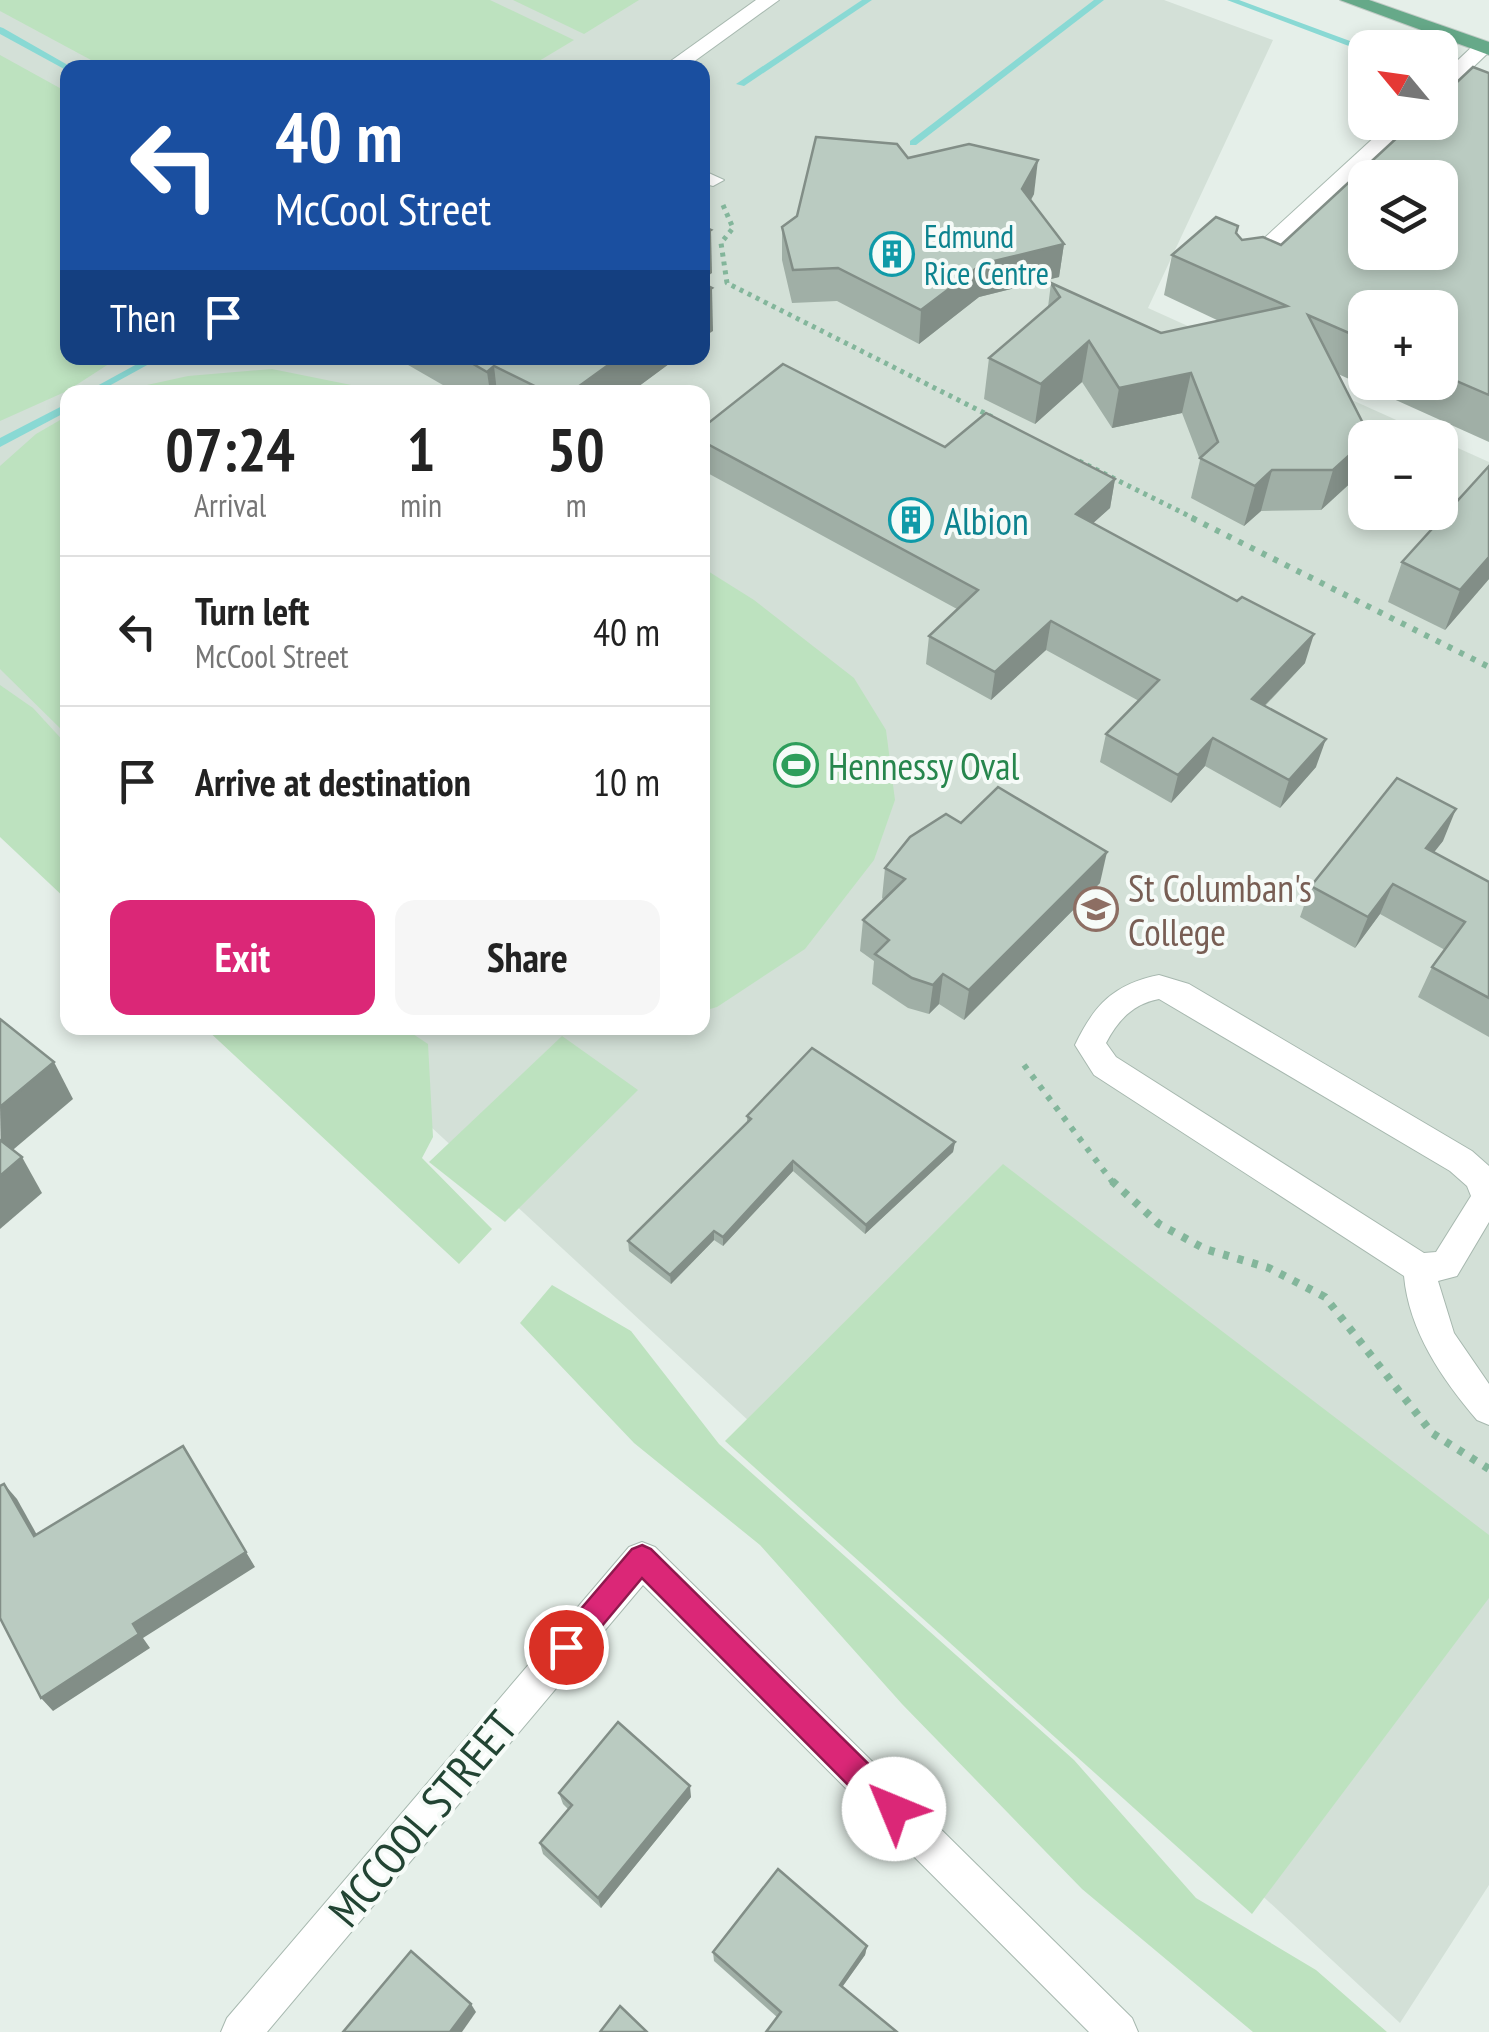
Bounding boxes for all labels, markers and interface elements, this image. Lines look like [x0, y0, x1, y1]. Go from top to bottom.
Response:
north arrow [1348, 30, 1458, 140]
map controls [1348, 30, 1458, 530]
text: 40 m [275, 91, 403, 181]
icon: left [110, 100, 240, 230]
button: layers [1348, 160, 1458, 270]
text: McCool Street [275, 179, 491, 237]
place label: Edmund Rice Centre [924, 215, 1049, 294]
building icon: Edmund Rice Centre [869, 231, 915, 277]
icon: arrive [196, 290, 251, 345]
button: + [1348, 290, 1458, 400]
text: Then [110, 293, 176, 342]
text: 07:24 [165, 410, 295, 488]
text: 1 [407, 410, 436, 488]
text: 50 [547, 410, 605, 488]
button: − [1348, 420, 1458, 530]
text: Arrival [194, 484, 266, 526]
text: min [400, 484, 442, 526]
text: m [566, 484, 586, 526]
place label: Albion [944, 496, 1029, 545]
building icon: Albion [888, 497, 934, 543]
text: Turn left [195, 586, 309, 635]
icon: left [110, 604, 165, 659]
text: 40 m [593, 607, 660, 656]
text: McCool Street [195, 635, 349, 677]
place label: Hennessy Oval [828, 741, 1019, 790]
sports icon: Hennessy Oval [773, 742, 819, 788]
icon: arrive [110, 754, 165, 809]
text: Arrive at destination [195, 757, 471, 806]
text: 10 m [593, 757, 660, 806]
place label: St Columban's College [1128, 863, 1312, 956]
school or university icon: St Columban's College [1073, 886, 1119, 932]
button: Exit [110, 900, 375, 1015]
button: Share [395, 900, 660, 1015]
pin [524, 1605, 609, 1690]
icon: arrive [539, 1620, 594, 1675]
street label: MCCOOL STREET [315, 1698, 529, 1938]
position arrow [842, 1757, 946, 1861]

